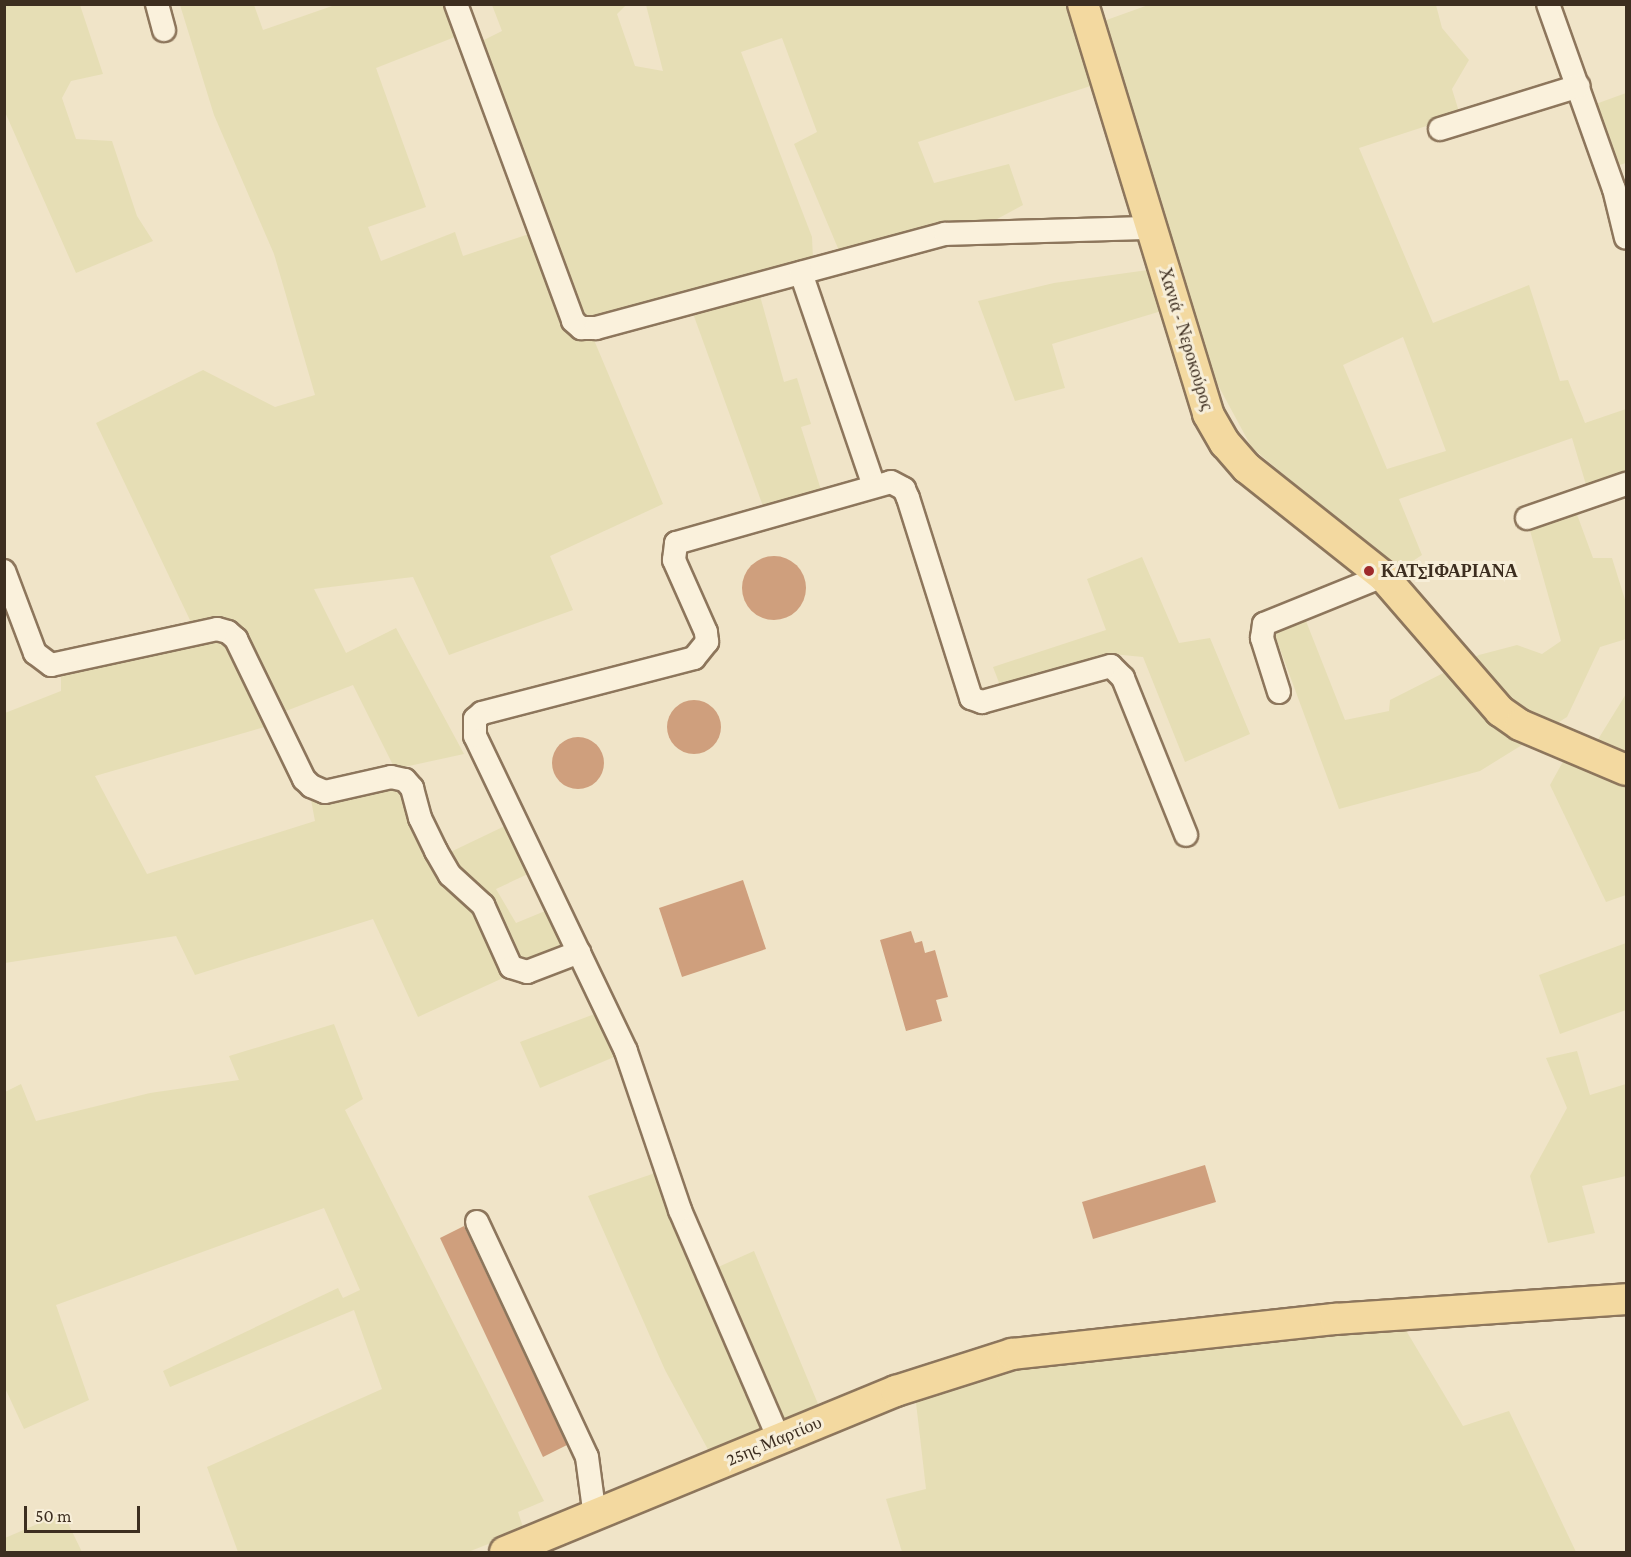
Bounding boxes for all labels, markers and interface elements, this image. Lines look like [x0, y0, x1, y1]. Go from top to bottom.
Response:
street label: Χανιά - Νεροκούρος [1154, 265, 1218, 413]
place label: ΚΑΤΣΙΦΑΡΙΑΝΑ [1381, 560, 1518, 582]
marker: ΚΑΤΣΙΦΑΡΙΑΝΑ [1362, 564, 1376, 578]
street label: 25ης Μαρτίου [723, 1411, 825, 1471]
scale bar [27, 1494, 142, 1532]
text: 50 m [35, 1506, 72, 1526]

